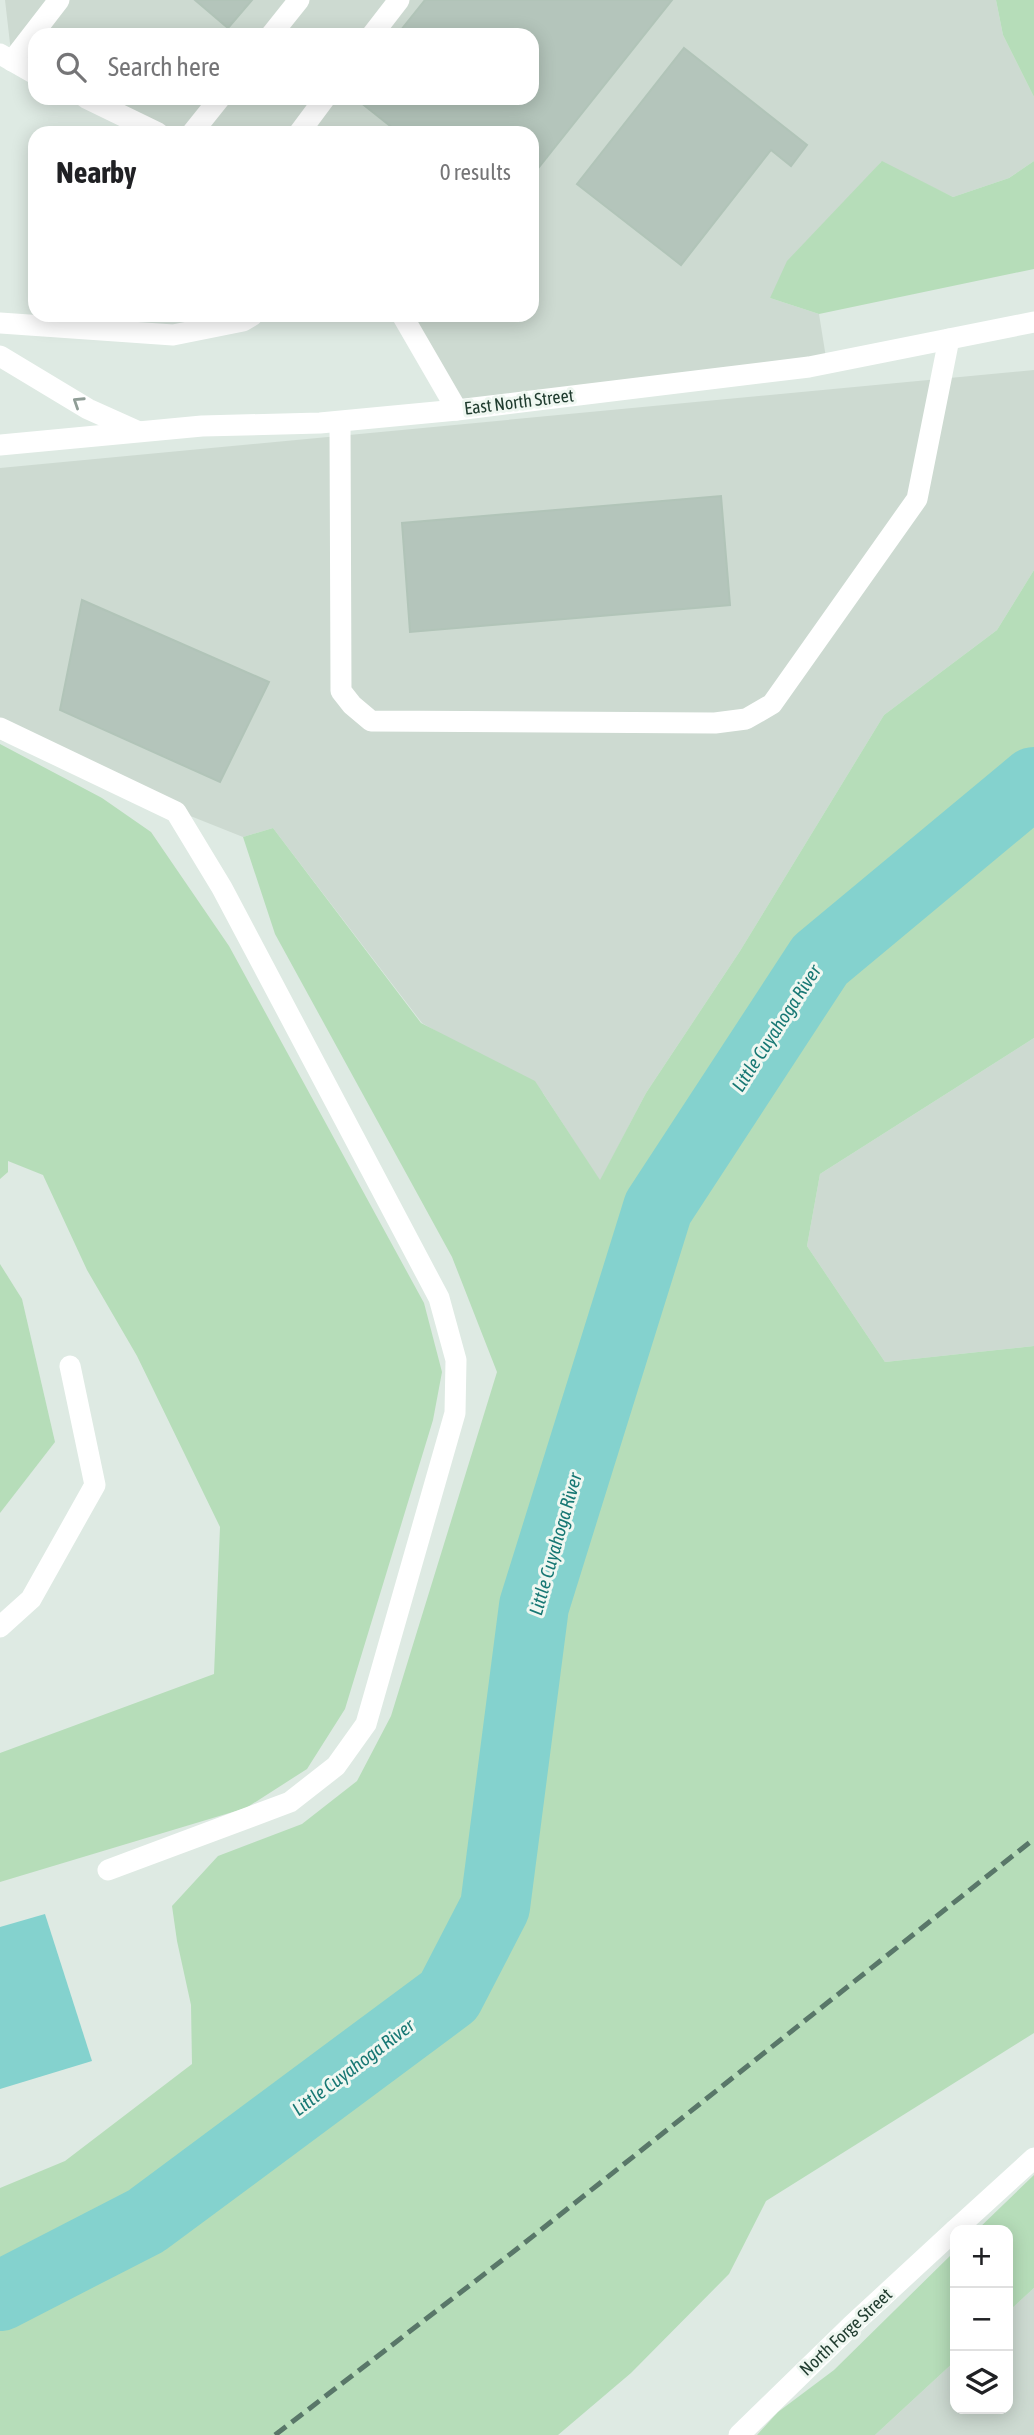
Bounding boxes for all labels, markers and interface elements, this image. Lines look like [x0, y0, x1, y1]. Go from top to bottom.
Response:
search box [28, 28, 539, 105]
icon: search [52, 48, 90, 86]
text: Search here [108, 52, 220, 82]
text: Nearby [56, 155, 136, 189]
text: 0 results [440, 159, 511, 185]
street label: East North Street [463, 384, 575, 419]
one-way arrow [72, 397, 85, 410]
water label: Little Cuyahoga River [727, 959, 826, 1096]
water label: Little Cuyahoga River [524, 1469, 586, 1618]
water label: Little Cuyahoga River [288, 2013, 419, 2120]
map controls [950, 2225, 1013, 2414]
button: + [950, 2225, 1013, 2288]
street label: North Forge Street [795, 2284, 896, 2380]
button: − [950, 2288, 1013, 2351]
button: layers [950, 2351, 1013, 2414]

